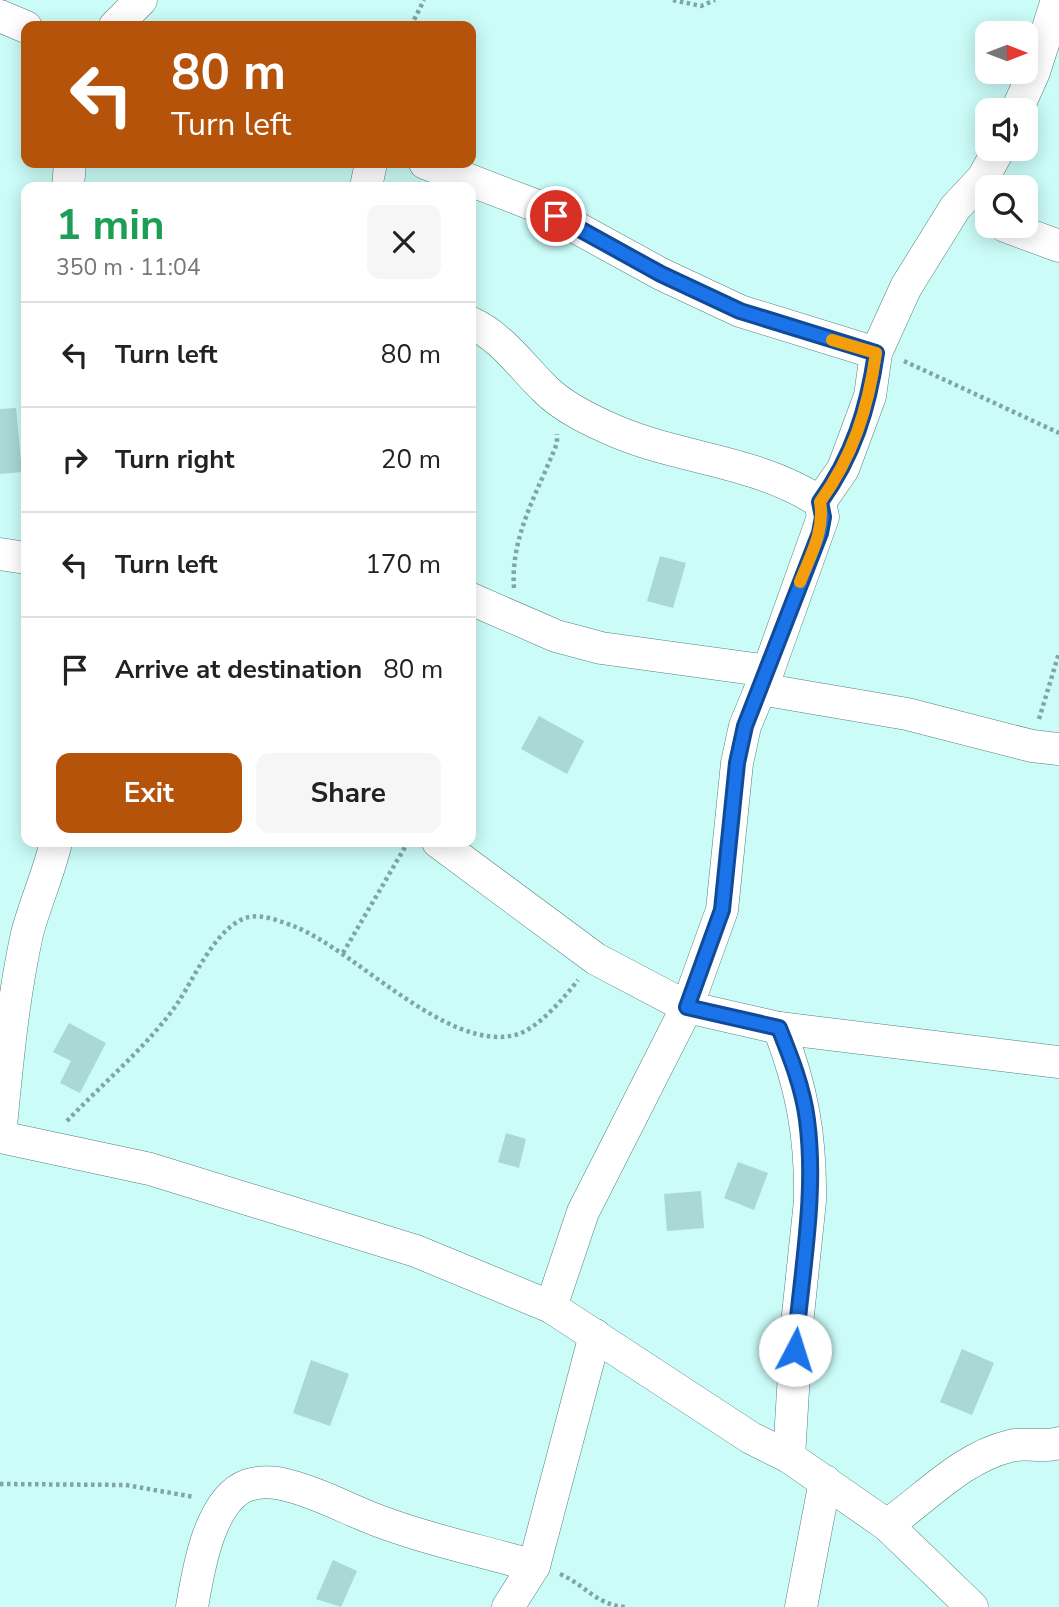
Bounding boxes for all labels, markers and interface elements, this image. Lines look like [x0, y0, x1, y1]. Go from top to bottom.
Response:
north arrow [975, 21, 1038, 84]
map controls [975, 21, 1038, 238]
text: 80 m [171, 39, 286, 106]
icon: left [56, 49, 147, 140]
button: sound [975, 98, 1038, 161]
text: Turn left [171, 103, 291, 146]
button: search [975, 175, 1038, 238]
pin [526, 186, 586, 246]
text: 1 min [56, 197, 165, 254]
icon: arrive [537, 197, 575, 235]
button: close [367, 205, 441, 279]
text: 350 m · 11:04 [56, 252, 201, 283]
icon: left [56, 336, 94, 374]
text: Turn left [115, 337, 218, 372]
text: 80 m [381, 337, 441, 372]
icon: right [56, 441, 94, 479]
text: Turn right [115, 442, 234, 477]
text: 20 m [381, 442, 441, 477]
icon: left [56, 546, 94, 584]
text: Turn left [115, 547, 218, 582]
text: 170 m [365, 547, 441, 582]
icon: arrive [56, 651, 94, 689]
text: Arrive at destination [115, 652, 362, 687]
text: 80 m [383, 652, 443, 687]
button: Exit [56, 753, 242, 833]
button: Share [256, 753, 441, 833]
position arrow [758, 1313, 832, 1387]

